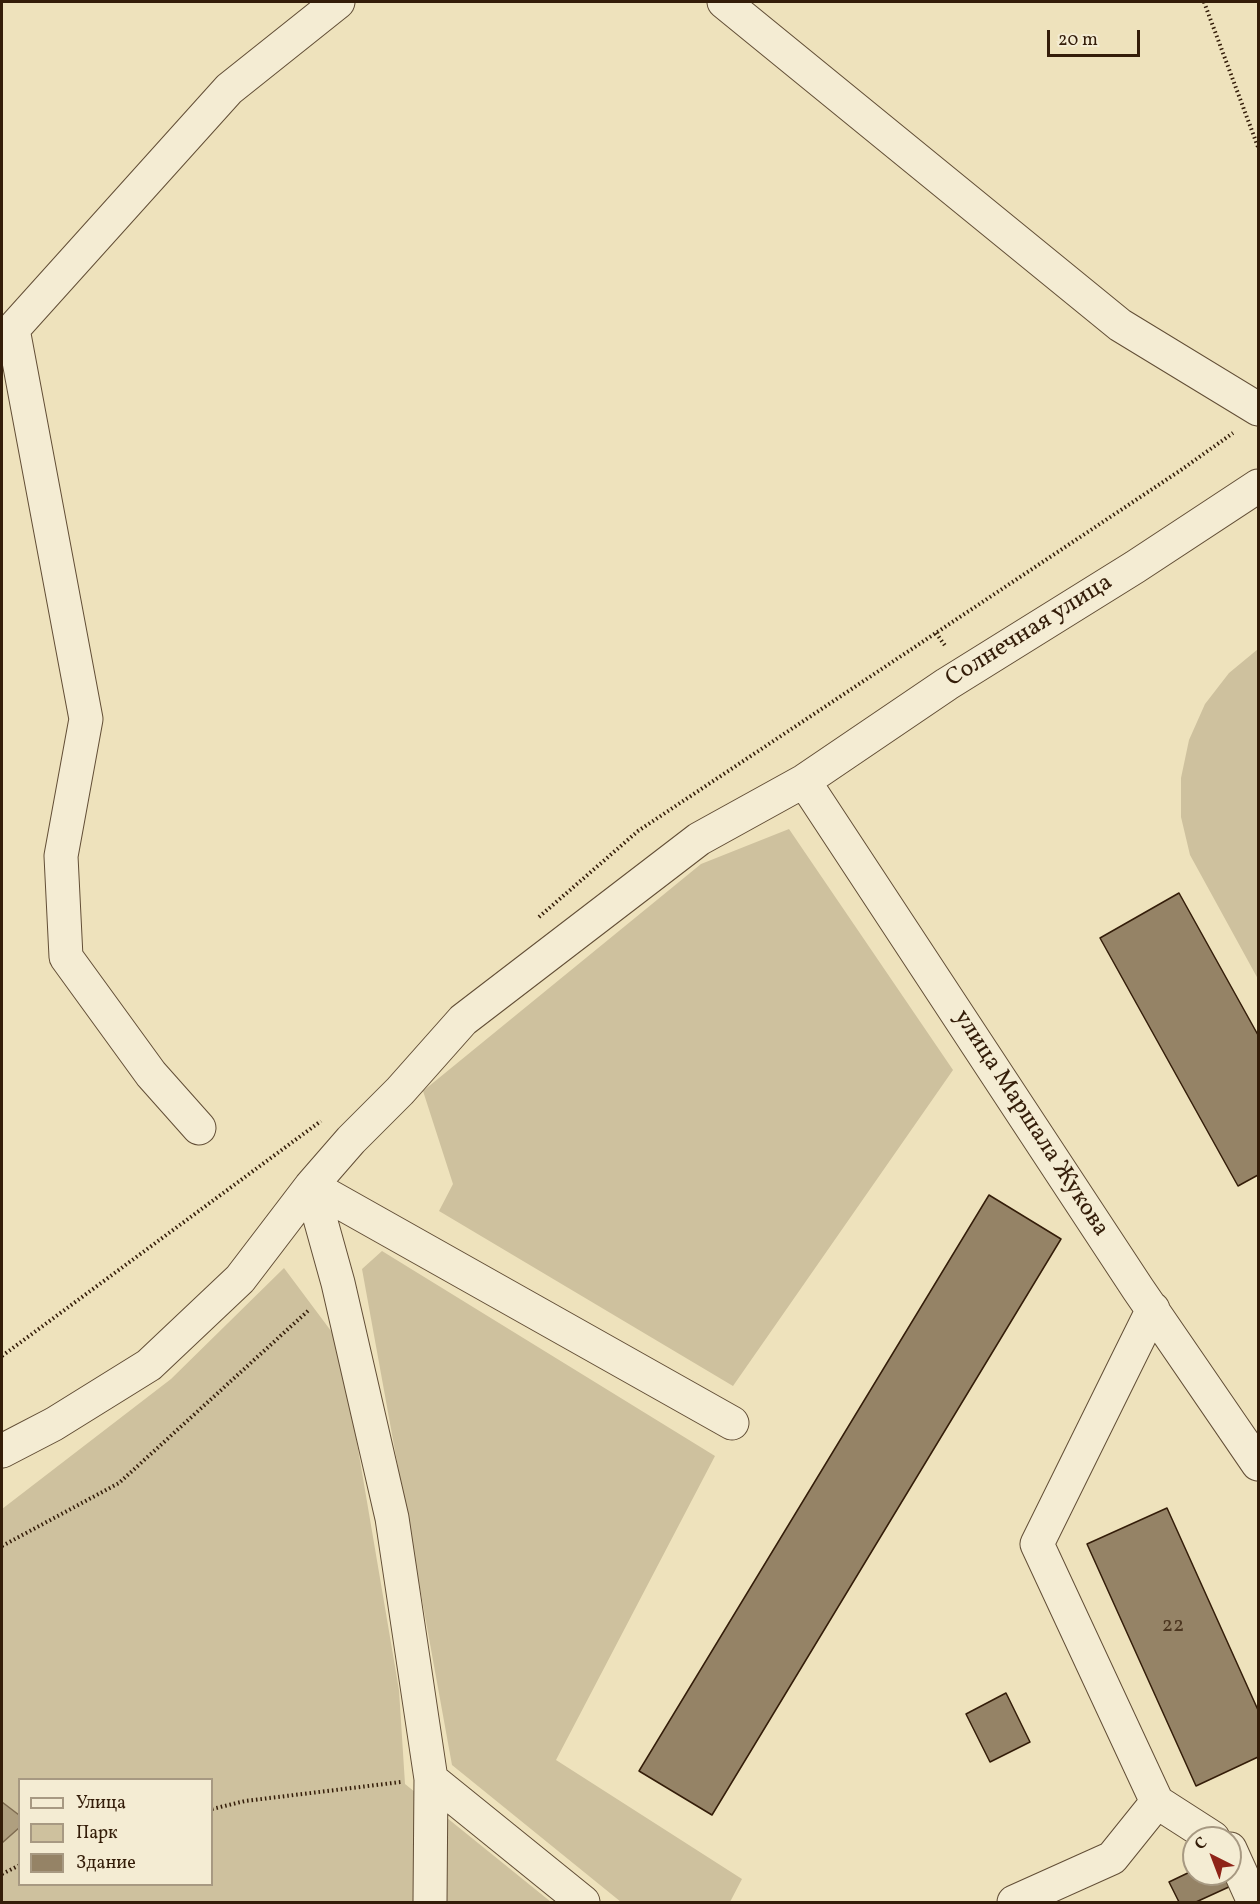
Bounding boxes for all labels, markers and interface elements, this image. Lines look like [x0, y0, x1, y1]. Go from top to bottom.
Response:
scale bar [1050, 18, 1143, 56]
text: 20 m [1058, 28, 1098, 53]
street label: Солнечная улица [941, 569, 1119, 695]
street label: улица Маршала Жукова [946, 1005, 1114, 1243]
house number: 22 [1162, 1614, 1184, 1640]
legend [18, 1778, 213, 1886]
text: Улица [76, 1791, 126, 1816]
text: Парк [76, 1821, 118, 1846]
north arrow [1182, 1826, 1242, 1886]
text: С [1190, 1832, 1212, 1856]
text: Здание [76, 1851, 136, 1876]

